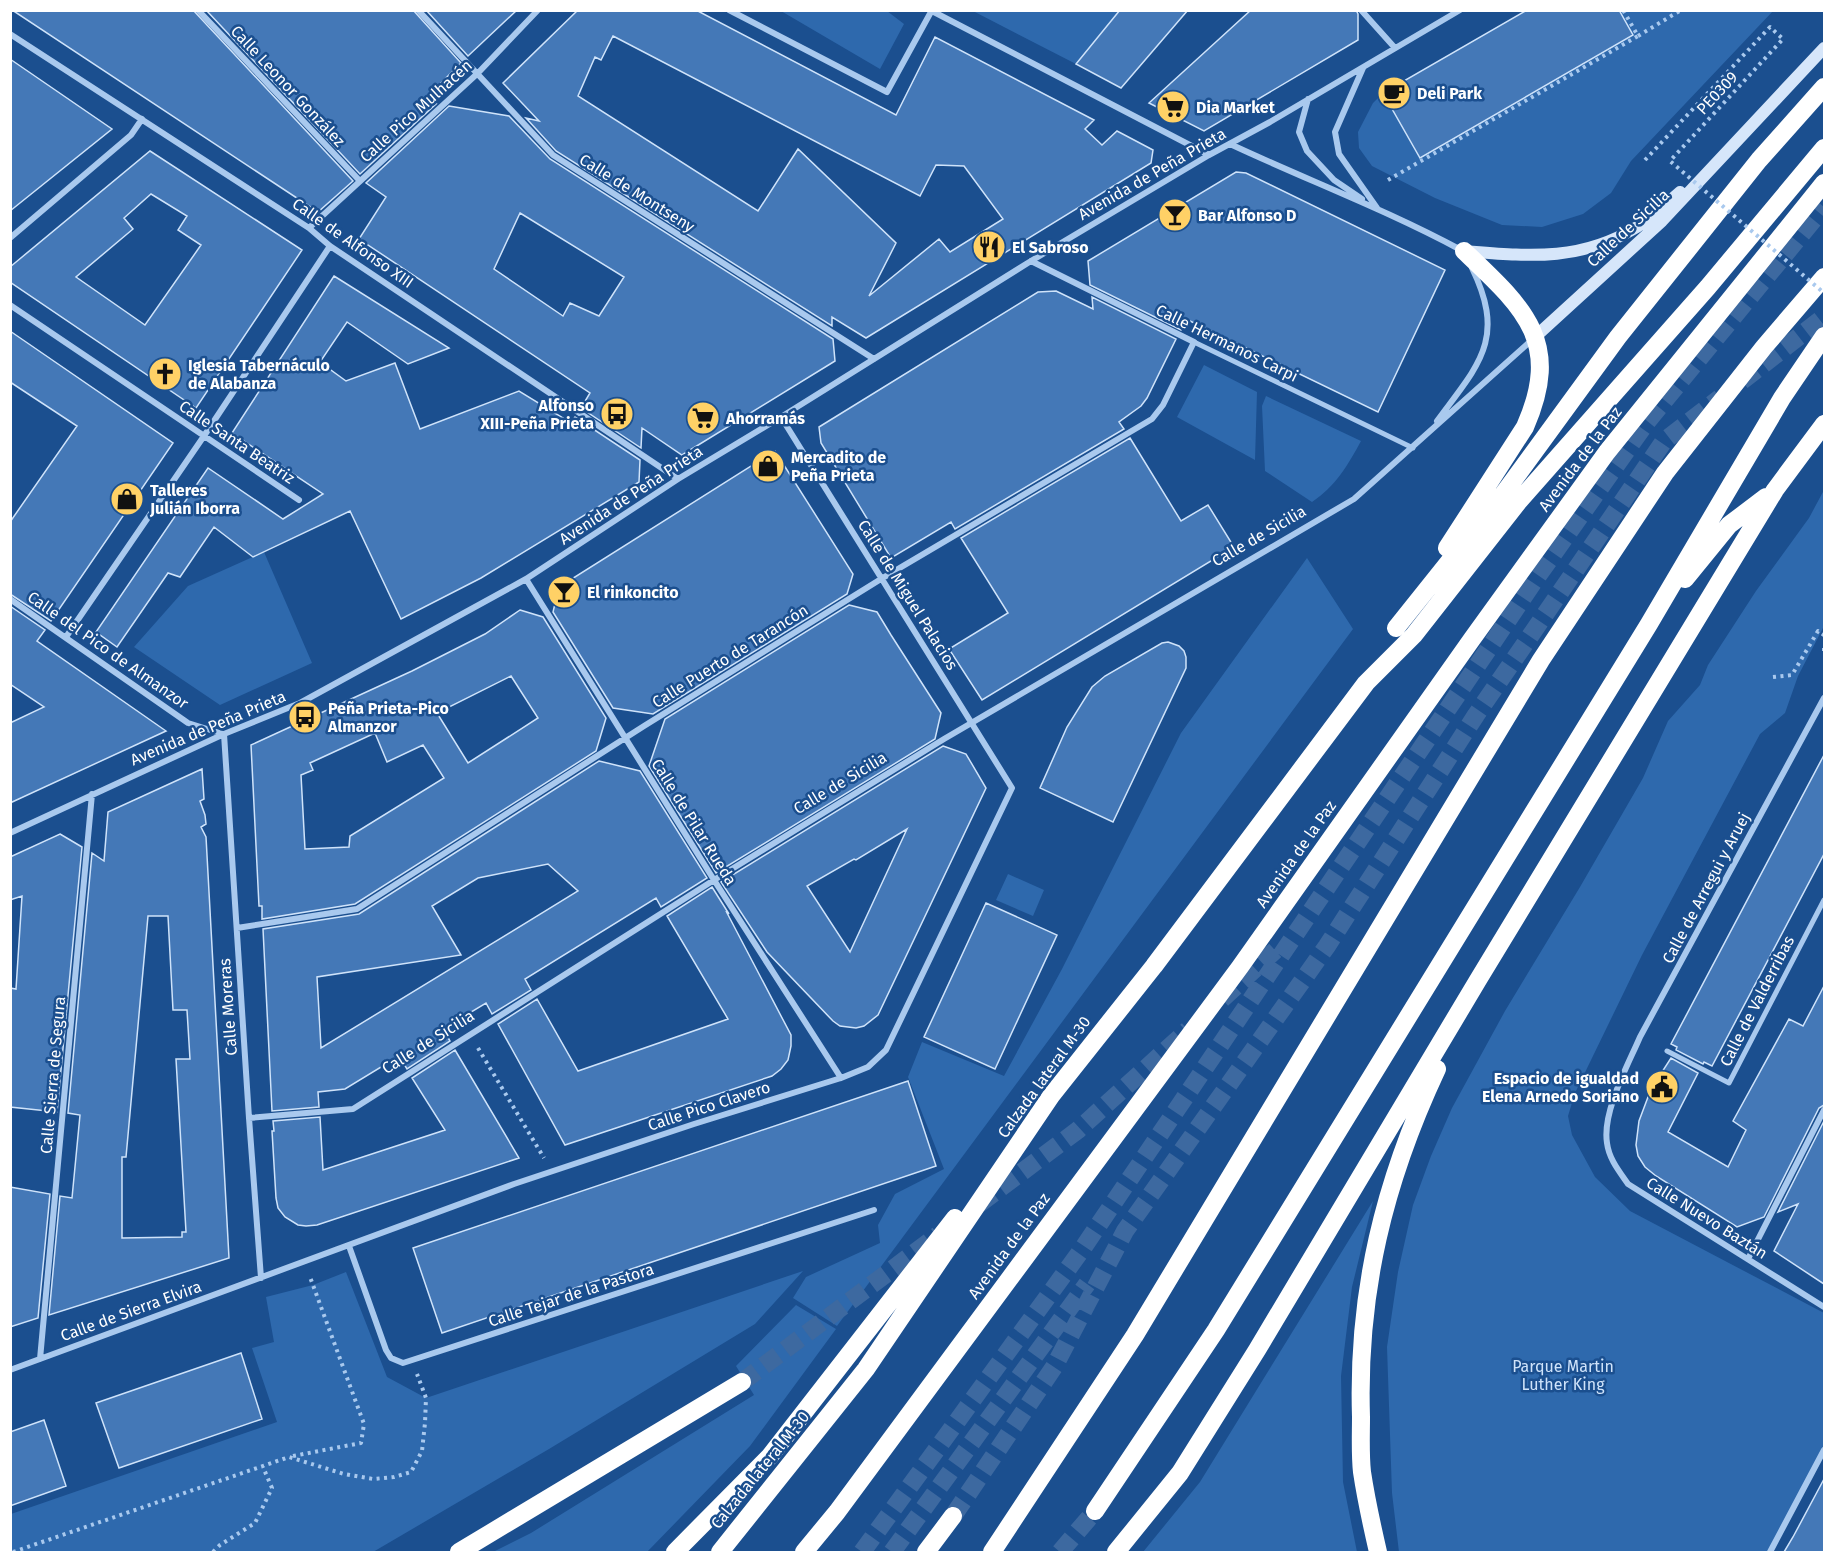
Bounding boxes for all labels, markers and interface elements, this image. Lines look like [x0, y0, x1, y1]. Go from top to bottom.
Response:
street label: Calle Leonor González [227, 21, 349, 151]
street label: Calle Pico Mulhacén [356, 56, 476, 166]
street label: PE0309 [1692, 68, 1742, 118]
cafe icon: Deli Park [1376, 75, 1412, 111]
place label: Deli Park [1417, 84, 1482, 103]
supermarket icon: Dia Market [1155, 89, 1191, 125]
place label: Dia Market [1196, 98, 1276, 117]
street label: Avenida de Peña Prieta [1075, 124, 1229, 224]
street label: Calle de Montseny [576, 150, 698, 236]
street label: Calle de Sicilia [1583, 185, 1673, 271]
street label: Calle de Alfonso XIII [289, 194, 417, 292]
bar icon: Bar Alfonso D [1157, 197, 1193, 233]
place label: Bar Alfonso D [1198, 206, 1296, 225]
restaurant icon: El Sabroso [971, 229, 1007, 265]
place label: El Sabroso [1012, 238, 1089, 257]
street label: Calle Hermanos Carpi [1153, 300, 1301, 386]
church icon: Iglesia Tabernáculo de Alabanza [147, 356, 183, 392]
place label: Iglesia Tabernáculo de Alabanza [188, 356, 330, 393]
street label: Calle Santa Beatriz [176, 396, 298, 488]
place label: Alfonso XIII-Peña Prieta [480, 396, 594, 433]
bus stop icon: Alfonso XIII-Peña Prieta [599, 396, 635, 432]
supermarket icon: Ahorramás [685, 400, 721, 436]
street label: Avenida de la Paz [1534, 403, 1626, 515]
place label: Ahorramás [725, 409, 805, 428]
street label: Avenida de Peña Prieta [556, 441, 706, 549]
shop icon: Mercadito de Peña Prieta [750, 448, 786, 484]
place label: Mercadito de Peña Prieta [791, 448, 886, 485]
shop icon: Talleres Julián Iborra [109, 481, 145, 517]
place label: Talleres Julián Iborra [149, 481, 240, 518]
street label: Calle de Sicilia [1209, 501, 1309, 571]
street label: Calle de Miguel Palacios [854, 516, 962, 674]
bar icon: El rinkoncito [546, 574, 582, 610]
place label: El rinkoncito [587, 583, 679, 602]
street label: Calle del Pico de Almanzor [24, 587, 193, 713]
street label: Calle Puerto de Tarancón [649, 600, 811, 712]
street label: Avenida de Peña Prieta [127, 687, 289, 769]
bus stop icon: Peña Prieta-Pico Almanzor [287, 699, 323, 735]
place label: Peña Prieta-Pico Almanzor [327, 699, 449, 736]
street label: Calle de Sicilia [790, 748, 890, 818]
street label: Calle de Pilar Rueda [647, 755, 741, 889]
street label: Avenida de la Paz [1252, 797, 1340, 911]
street label: Calle de Arregui y Aruej [1658, 809, 1754, 967]
street label: Calle de Valderribas [1716, 933, 1798, 1069]
street label: Calle Moreras [215, 958, 241, 1056]
street label: Calle Sierra de Segura [37, 995, 69, 1155]
street label: Calle de Sicilia [378, 1006, 478, 1078]
street label: Calzada lateral M-30 [994, 1012, 1095, 1142]
place label: Espacio de igualdad Elena Arnedo Soriano [1482, 1069, 1639, 1106]
public building icon: Espacio de igualdad Elena Arnedo Soriano [1644, 1069, 1680, 1105]
street label: Calle Pico Clavero [645, 1077, 773, 1135]
street label: Calle Nuevo Baztán [1643, 1173, 1771, 1263]
street label: Avenida de la Paz [964, 1189, 1054, 1303]
street label: Calle Tejar de la Pastora [486, 1259, 656, 1331]
street label: Calle de Sierra Elvira [58, 1277, 204, 1345]
park label: Parque Martin Luther King [1512, 1357, 1614, 1394]
street label: Calzada lateral M-30 [707, 1407, 813, 1533]

